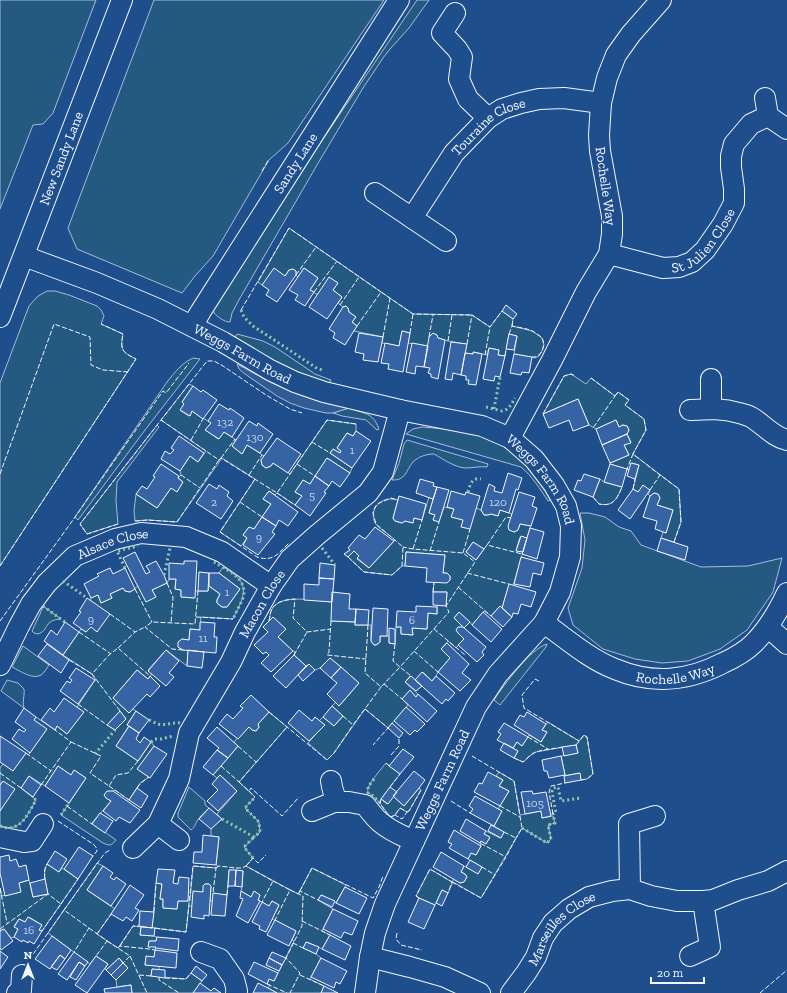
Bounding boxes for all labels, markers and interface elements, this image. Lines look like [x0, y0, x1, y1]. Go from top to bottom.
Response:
street label: Touraine Close [448, 94, 527, 160]
street label: New Sandy Lane [36, 109, 87, 208]
street label: Sandy Lane [270, 129, 322, 197]
street label: Rochelle Way [592, 146, 620, 227]
street label: St Julien Close [671, 205, 739, 276]
street label: Weggs Farm Road [191, 320, 294, 388]
house number: 132 [217, 415, 233, 429]
house number: 130 [246, 430, 264, 444]
street label: Weggs Farm Road [503, 431, 578, 527]
house number: 1 [350, 443, 355, 457]
house number: 5 [309, 488, 315, 502]
house number: 2 [211, 495, 217, 509]
house number: 120 [489, 495, 507, 509]
street label: Alsace Close [75, 525, 150, 563]
house number: 9 [256, 530, 262, 544]
street label: Macon Close [235, 566, 289, 641]
house number: 1 [225, 585, 230, 599]
house number: 9 [88, 612, 94, 626]
house number: 6 [409, 613, 415, 627]
house number: 11 [198, 631, 208, 645]
street label: Rochelle Way [635, 660, 718, 688]
street label: Weggs Farm Road [412, 727, 473, 833]
house number: 105 [526, 796, 544, 810]
street label: Marseilles Close [525, 888, 598, 969]
house number: 16 [24, 923, 35, 937]
north arrow [8, 945, 48, 985]
text: N [24, 949, 33, 962]
scale bar [651, 959, 704, 985]
text: 20 m [657, 966, 684, 980]

